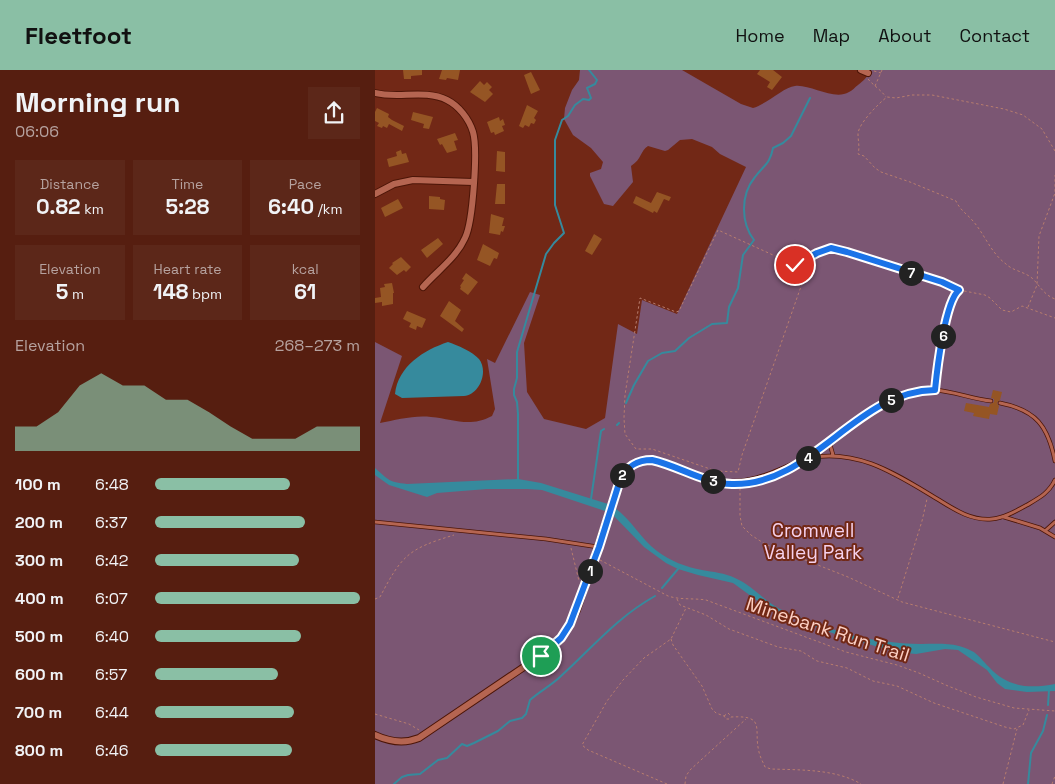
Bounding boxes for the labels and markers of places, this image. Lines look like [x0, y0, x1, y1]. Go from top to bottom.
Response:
pin [774, 244, 816, 286]
pin: 7 [899, 260, 923, 286]
pin: 6 [931, 324, 955, 348]
pin: 5 [879, 388, 903, 412]
pin: 4 [795, 446, 821, 470]
pin: 2 [609, 462, 635, 488]
pin: 3 [701, 468, 725, 494]
pin: 1 [577, 558, 603, 584]
pin [520, 635, 562, 677]

